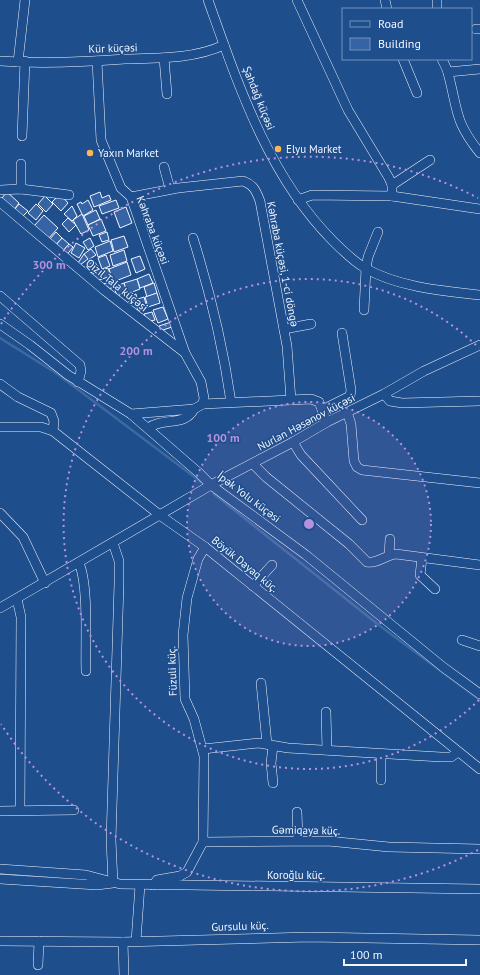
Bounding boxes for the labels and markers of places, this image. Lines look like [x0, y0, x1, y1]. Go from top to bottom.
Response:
place label: Elyu Market [286, 142, 342, 156]
marker: Elyu Market [273, 144, 283, 154]
place label: Yaxın Market [98, 146, 159, 160]
marker: Yaxın Market [85, 148, 95, 158]
centre of rings [302, 517, 316, 531]

